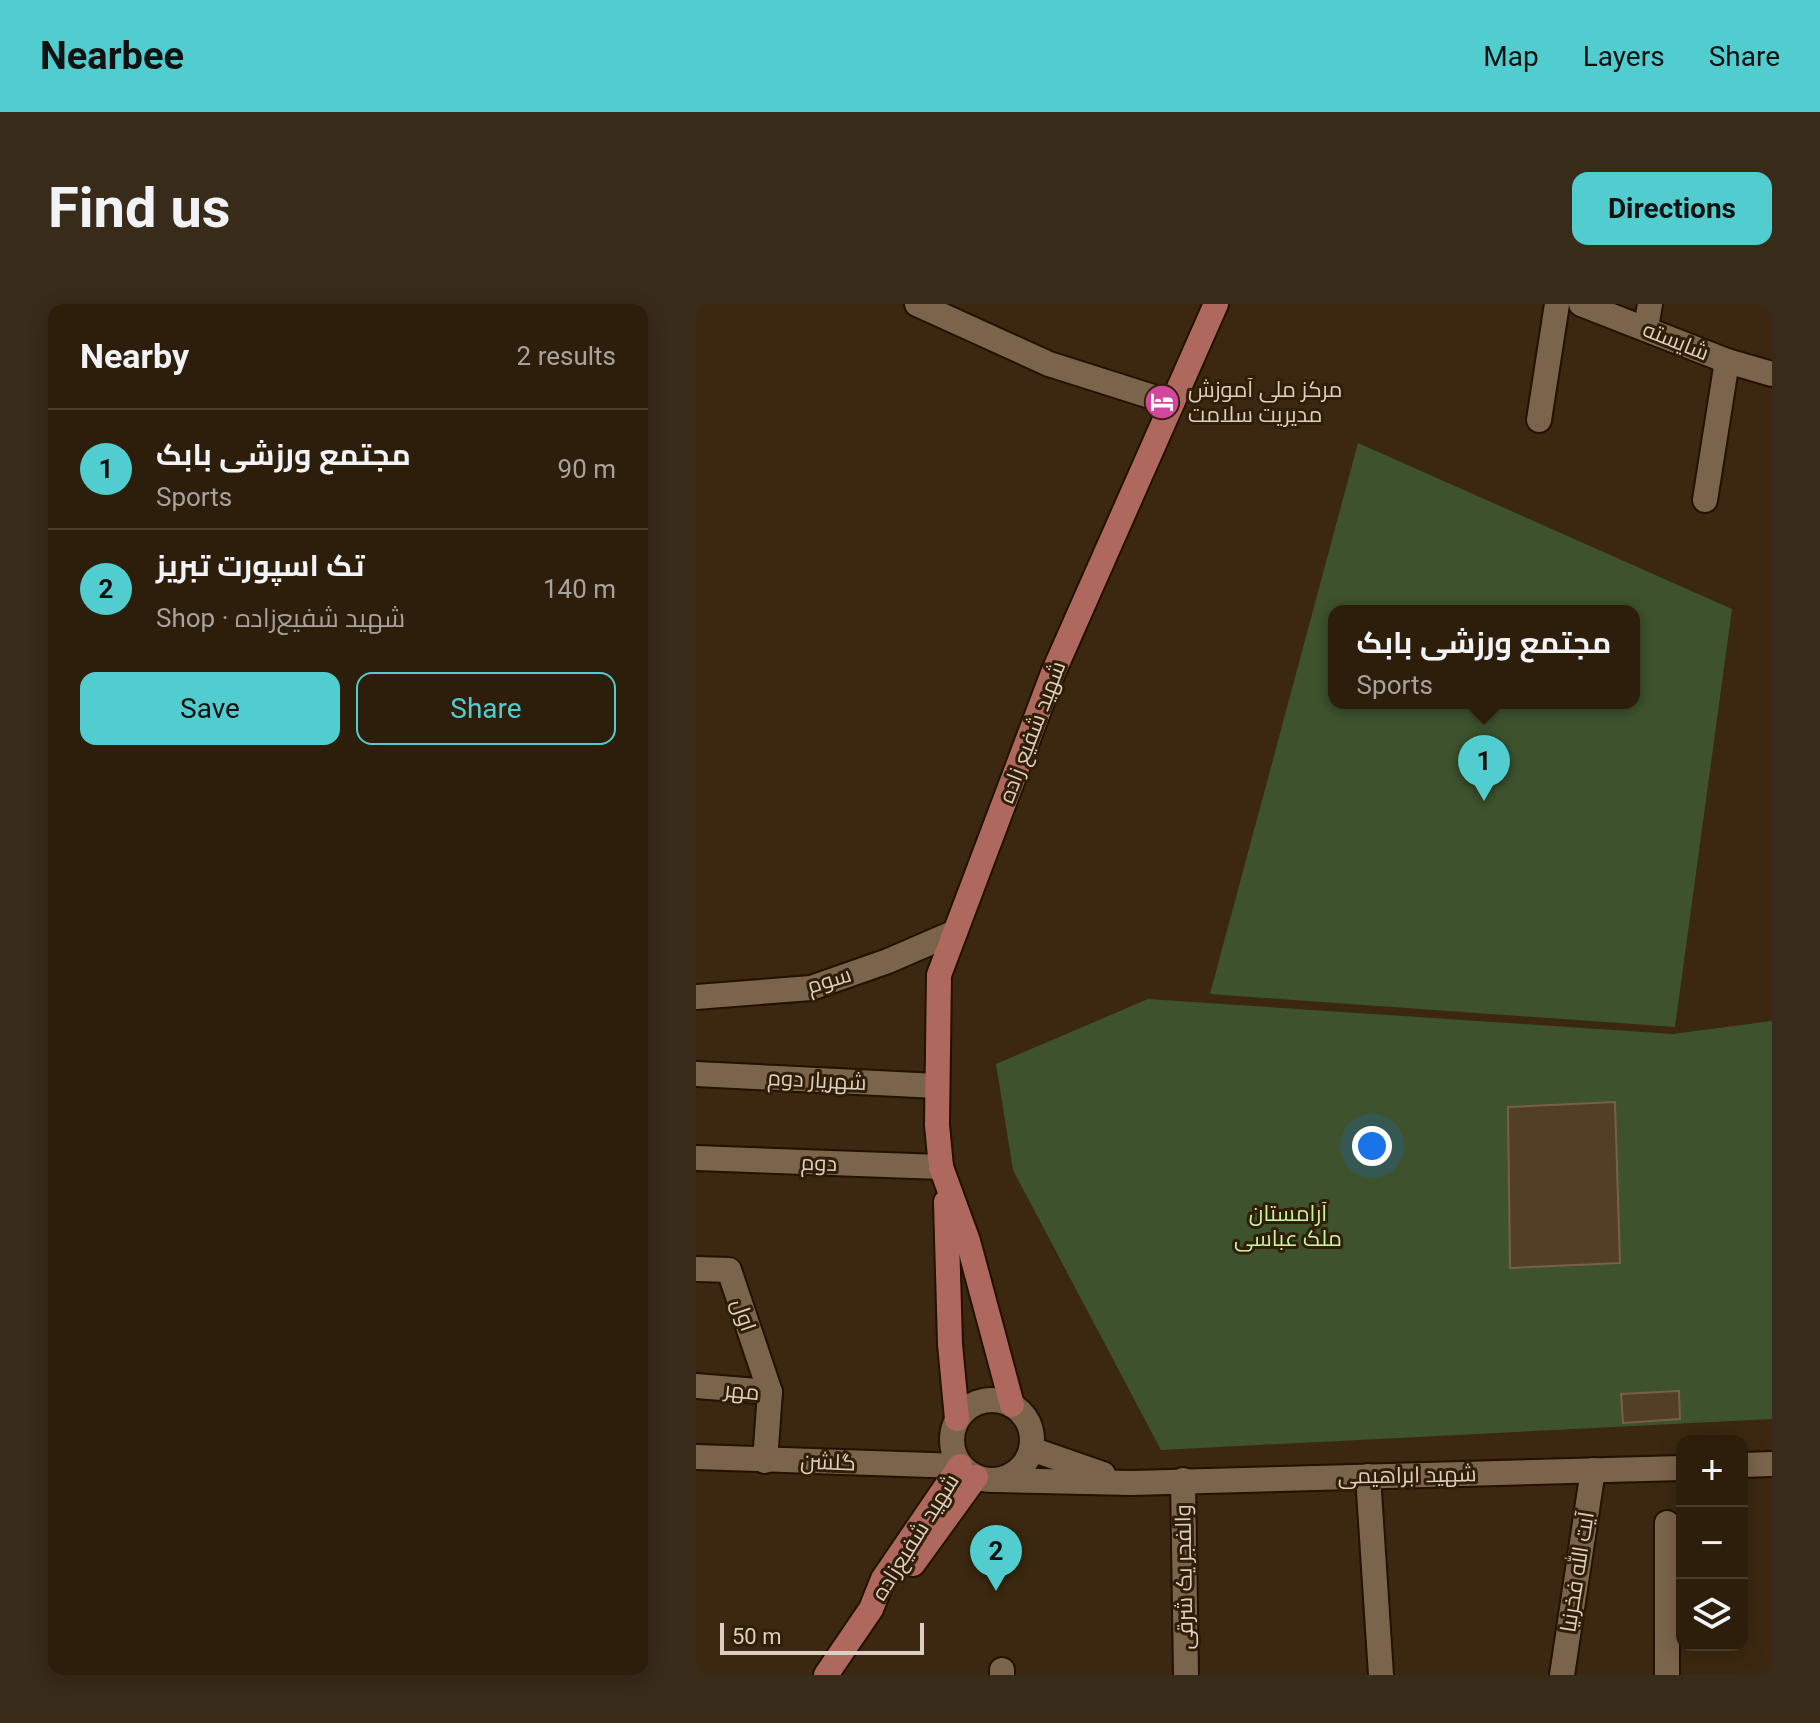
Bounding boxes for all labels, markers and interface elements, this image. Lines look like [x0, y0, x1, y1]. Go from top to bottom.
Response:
text: Nearbee [40, 34, 184, 78]
text: Map [1483, 40, 1539, 73]
text: Layers [1583, 40, 1665, 73]
text: Share [1709, 40, 1780, 73]
button: Directions [1572, 172, 1772, 245]
text: Find us [48, 175, 231, 241]
street label: شایسته [1639, 317, 1713, 365]
text: Nearby [80, 336, 189, 376]
text: 2 results [517, 341, 616, 371]
place label: مركز ملى آموزش مديريت سلامت [1188, 377, 1342, 427]
hotel icon: مركز ملى آموزش مديريت سلامت [1143, 383, 1181, 421]
text: مجتمع ورزشی بابک [156, 437, 411, 472]
text: 1 [99, 454, 113, 484]
text: 90 m [558, 454, 616, 484]
text: Sports [156, 482, 232, 512]
text: تک اسپورت تبریز [156, 548, 364, 583]
text: 2 [99, 574, 113, 604]
text: 140 m [543, 574, 616, 604]
text: Shop · شهید شفیع‌زاده [156, 603, 405, 633]
popup [1328, 605, 1640, 709]
text: مجتمع ورزشی بابک [1357, 625, 1611, 660]
street label: شهید شفیع زاده [994, 658, 1072, 807]
text: Sports [1357, 670, 1433, 700]
button: Save [80, 672, 340, 745]
button: Share [356, 672, 616, 745]
pin: 1 [1458, 735, 1510, 801]
street label: سوم [804, 962, 855, 1001]
street label: شهریار دوم [767, 1065, 867, 1098]
your location [1352, 1126, 1392, 1166]
street label: دوم [800, 1150, 838, 1179]
park label: آرامستان ملک عباسی [1234, 1201, 1342, 1252]
street label: اول [727, 1296, 761, 1334]
street label: مهر [721, 1377, 761, 1406]
map controls [1676, 1435, 1748, 1651]
button: + [1676, 1435, 1748, 1507]
street label: گلشن [800, 1449, 856, 1476]
street label: شهید ابراهیمی [1337, 1461, 1477, 1490]
street label: شهید شفیع‌زاده [866, 1469, 966, 1606]
street label: والفجر یک شرقی [1170, 1504, 1199, 1650]
button: − [1676, 1507, 1748, 1579]
street label: آیت الله فخرنیا [1553, 1509, 1599, 1634]
pin: 2 [970, 1525, 1022, 1591]
button: layers [1676, 1579, 1748, 1651]
scale bar [720, 1619, 924, 1655]
text: 50 m [732, 1624, 781, 1649]

